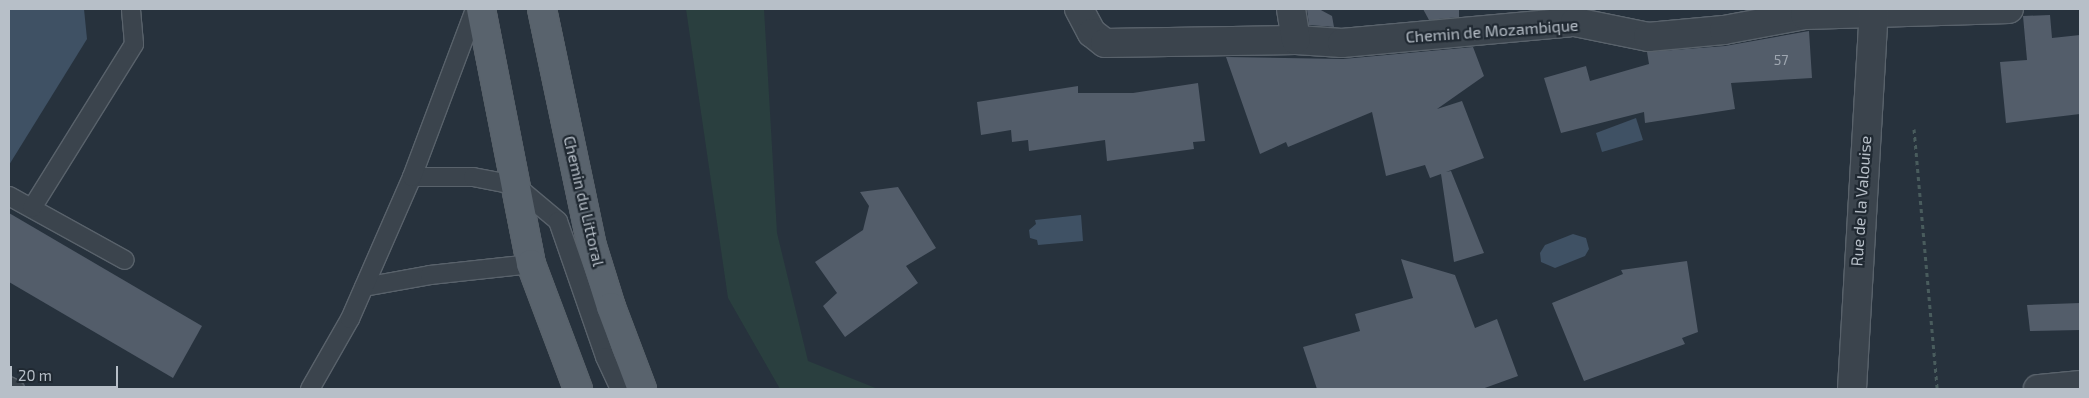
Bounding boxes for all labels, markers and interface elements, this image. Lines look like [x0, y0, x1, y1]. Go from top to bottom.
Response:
street label: Chemin de Mozambique [1405, 15, 1579, 47]
house number: 57 [1774, 52, 1788, 68]
street label: Chemin du Littoral [560, 134, 608, 268]
street label: Rue de la Valouise [1847, 135, 1875, 267]
scale bar [12, 356, 120, 388]
text: 20 m [18, 366, 52, 384]

